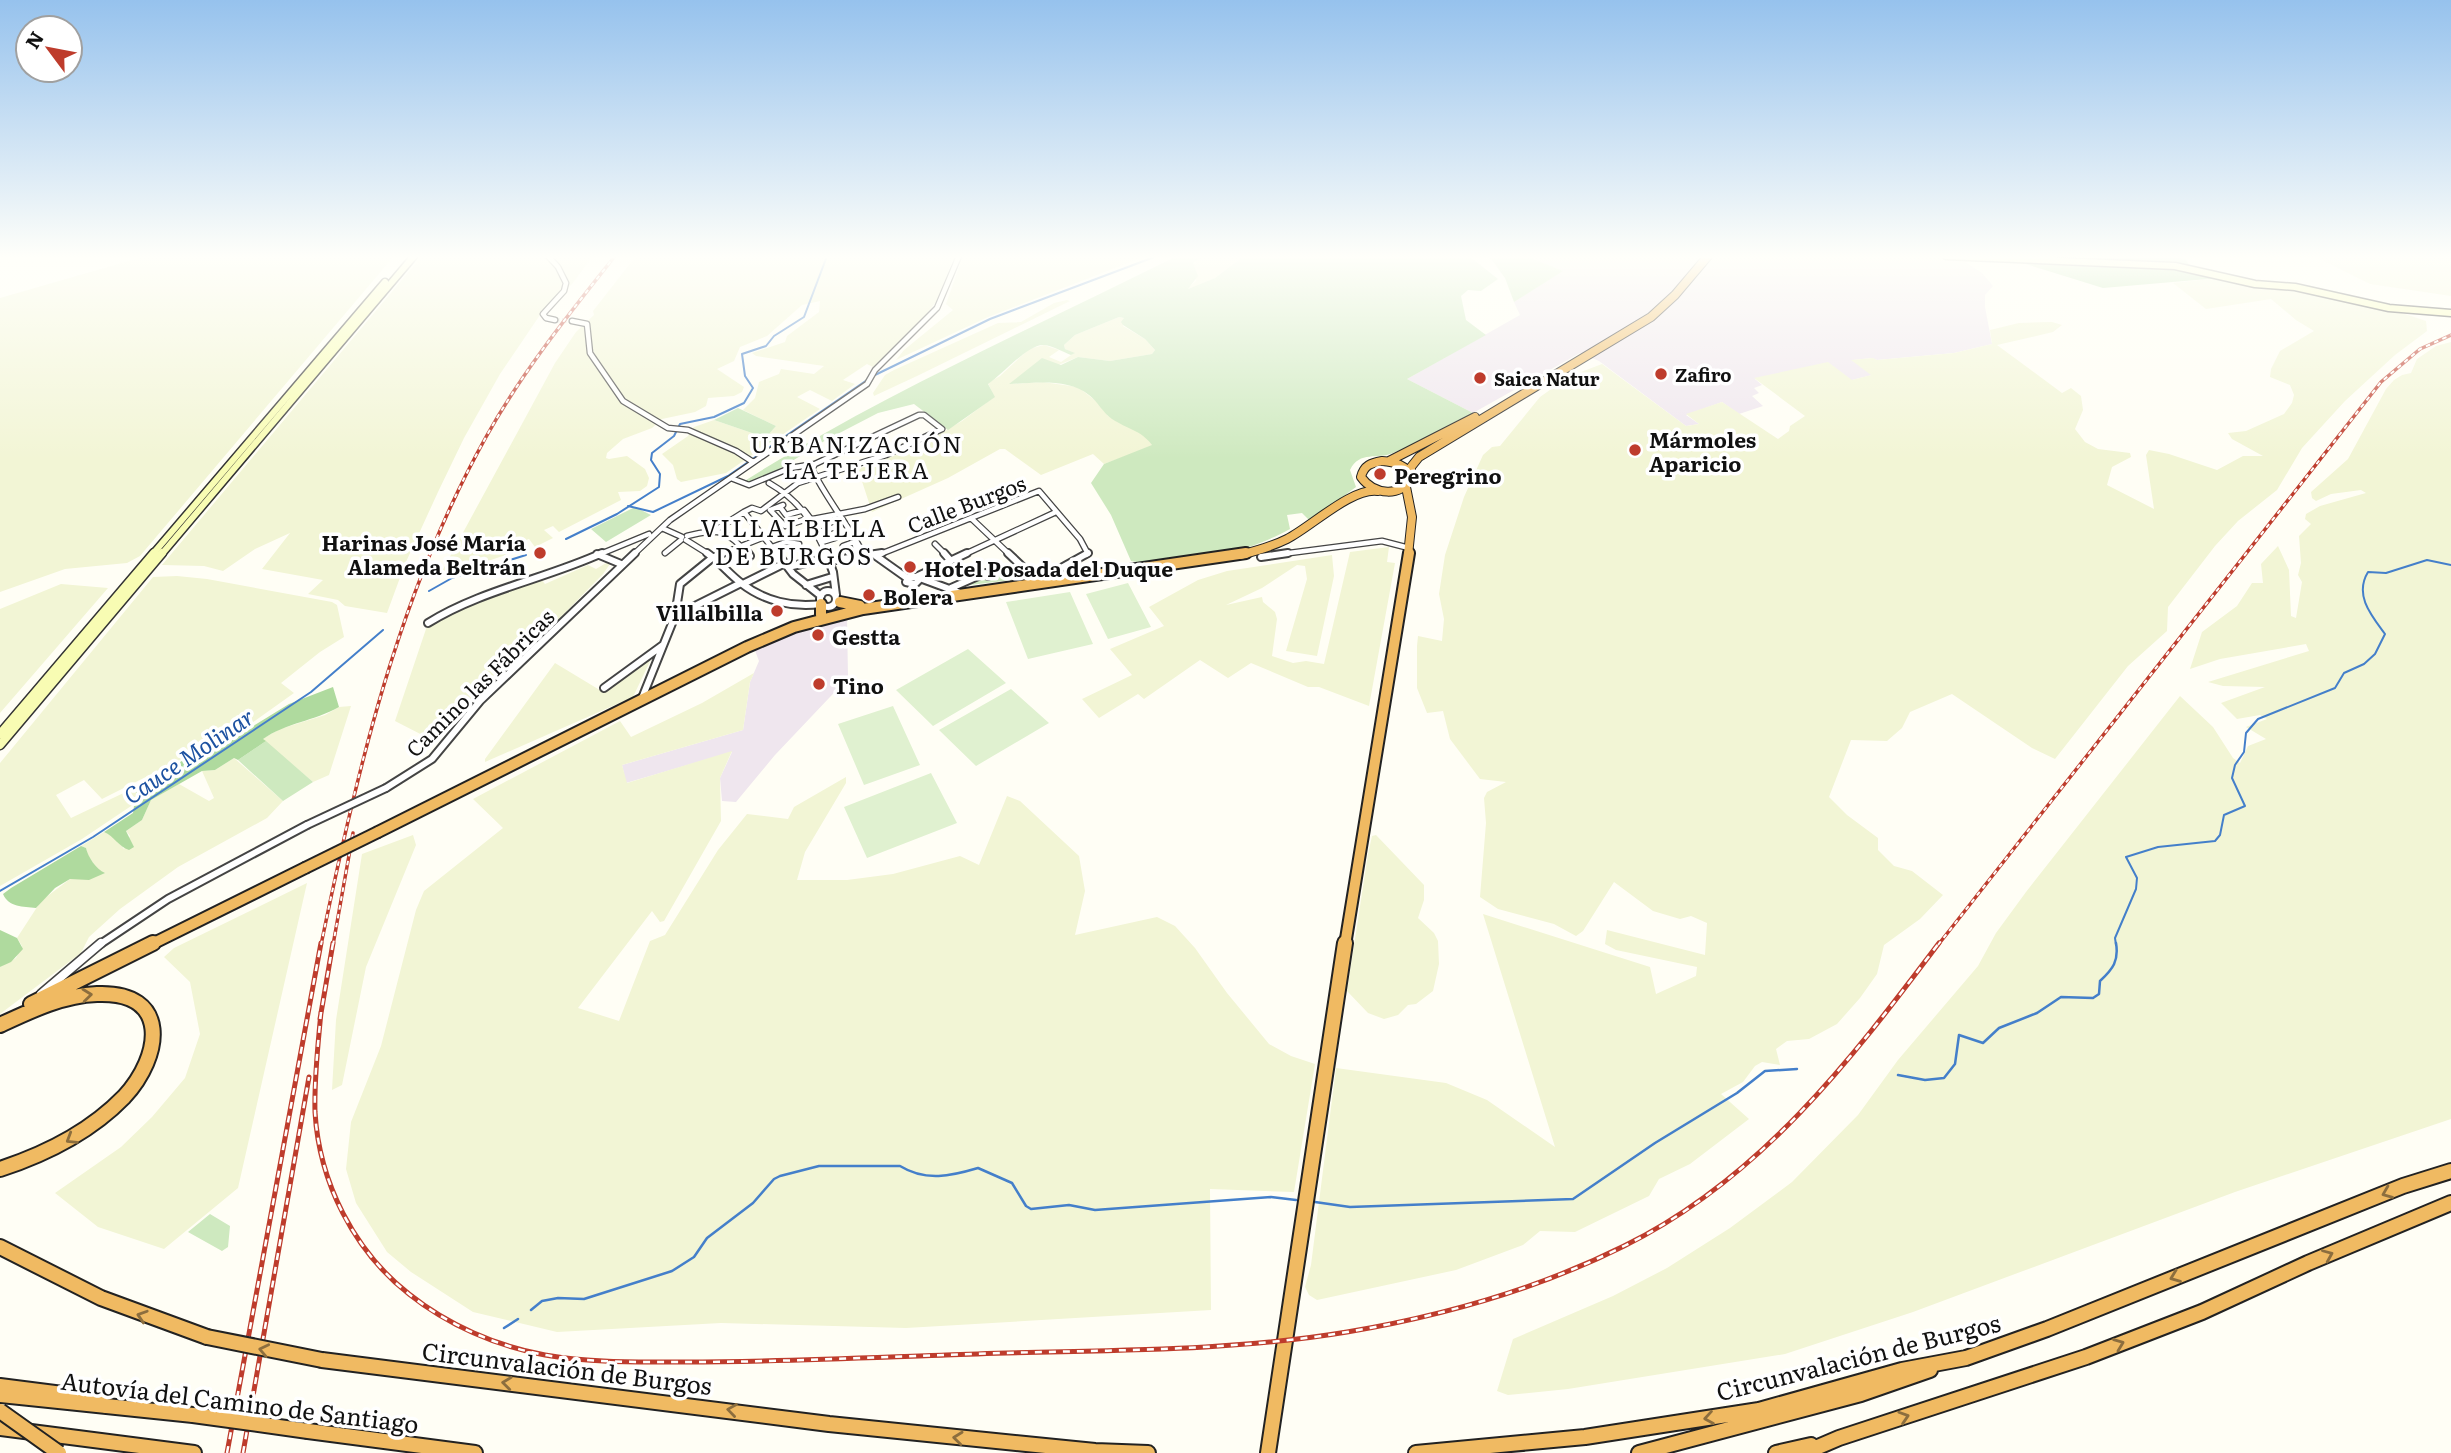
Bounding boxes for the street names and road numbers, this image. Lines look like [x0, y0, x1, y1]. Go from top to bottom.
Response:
street label: Calle Burgos [902, 466, 1030, 540]
street label: Camino las Fábricas [398, 601, 560, 763]
street label: Circunvalación de Burgos [1712, 1304, 2004, 1408]
street label: Circunvalación de Burgos [420, 1332, 714, 1402]
street label: Autovía del Camino de Santiago [59, 1362, 421, 1440]

